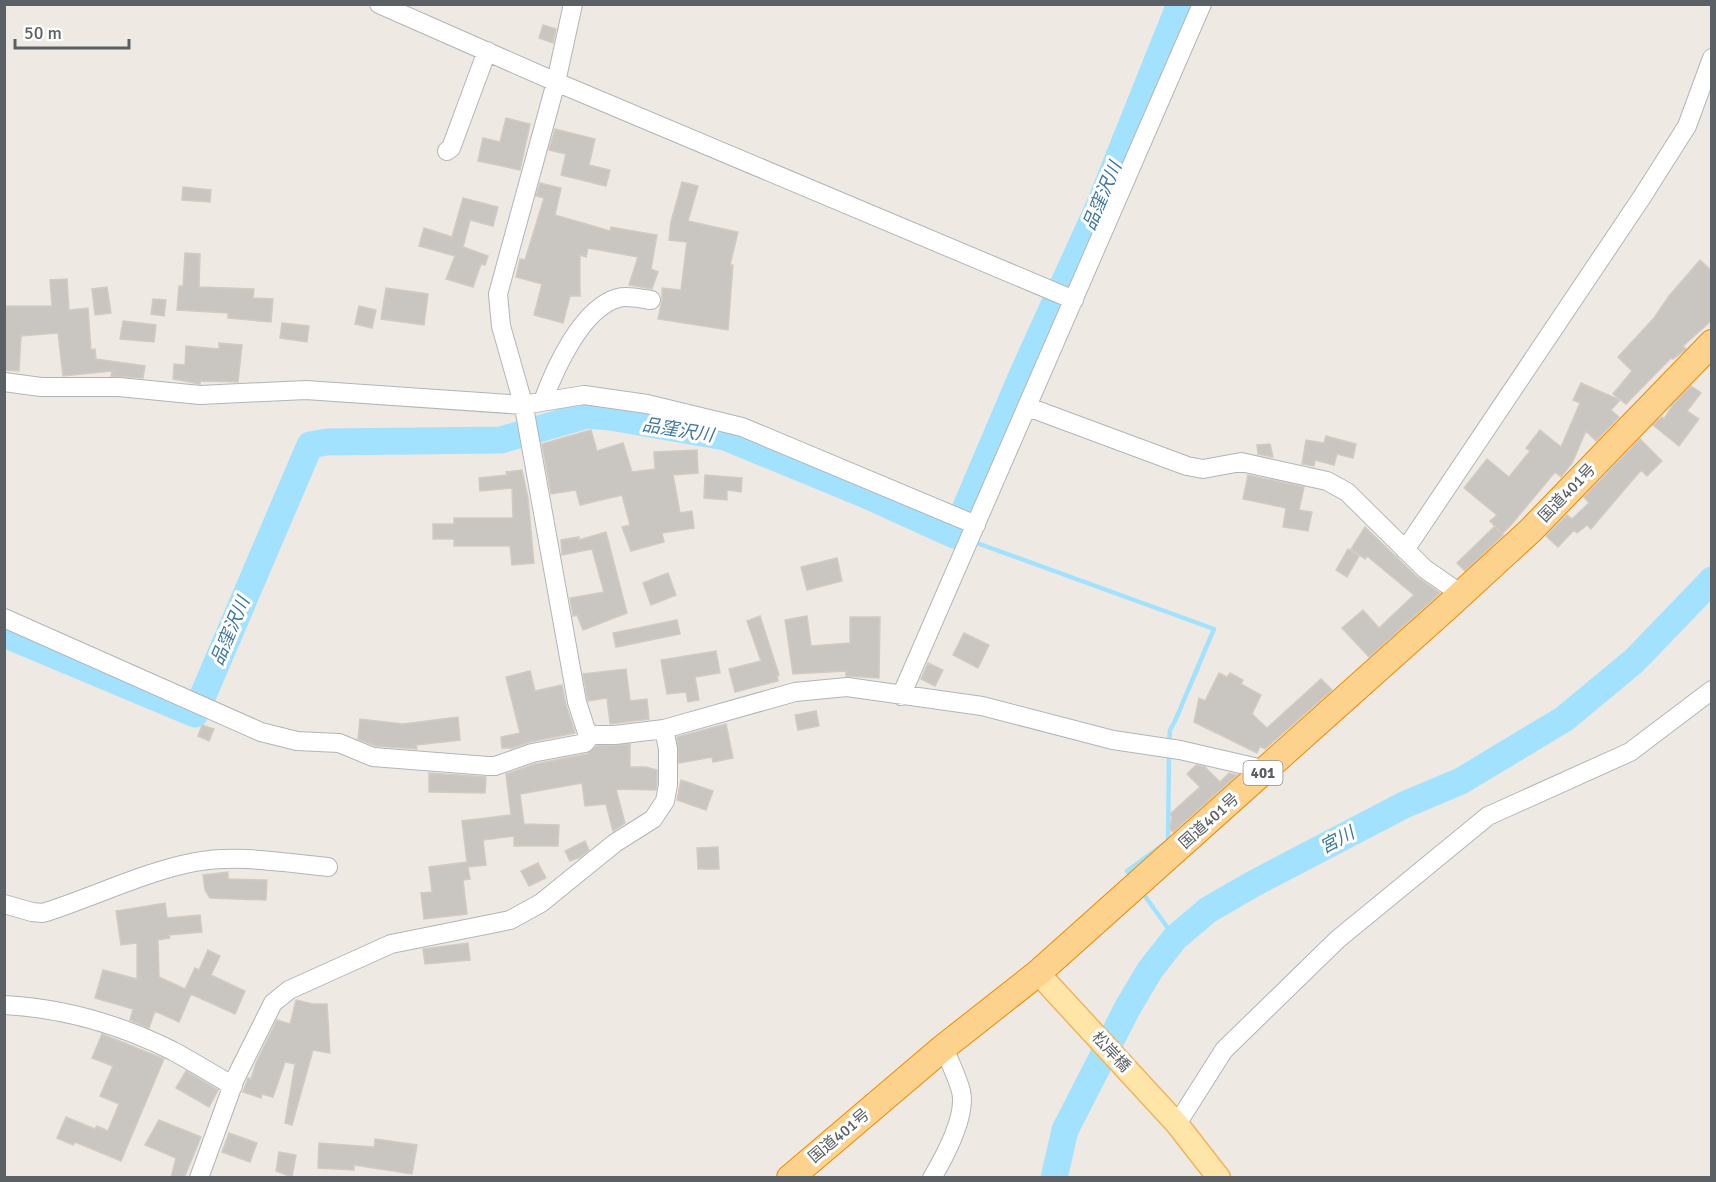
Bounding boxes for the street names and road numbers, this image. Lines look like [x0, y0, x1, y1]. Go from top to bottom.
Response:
street label: 国道401号 [1534, 459, 1600, 527]
road number: 401 [1244, 761, 1282, 785]
street label: 国道401号 [1175, 789, 1243, 853]
street label: 松岸橋 [1087, 1028, 1135, 1076]
street label: 国道401号 [804, 1105, 874, 1167]

